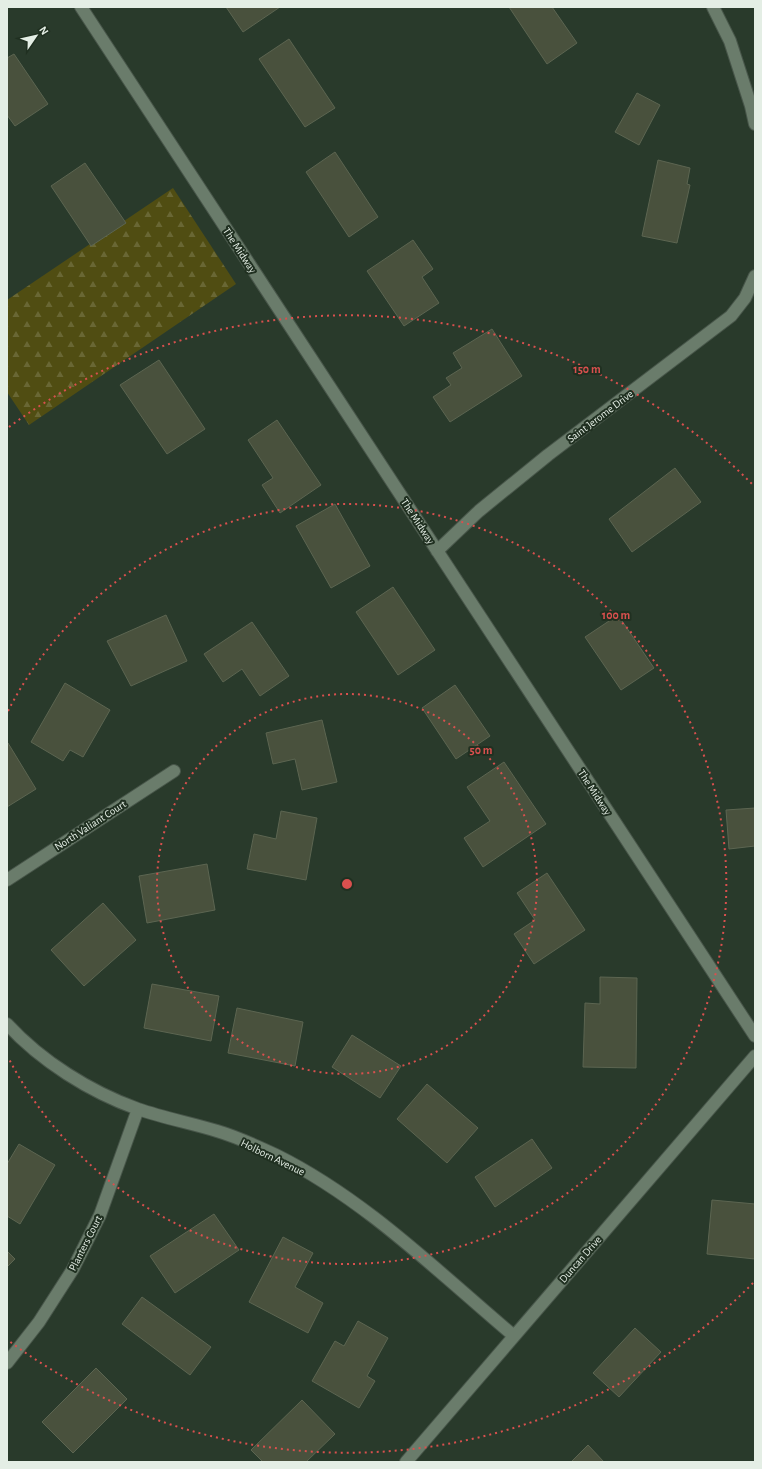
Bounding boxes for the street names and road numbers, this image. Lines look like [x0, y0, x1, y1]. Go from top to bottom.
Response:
street label: The Midway [221, 226, 258, 275]
street label: Saint Jerome Drive [565, 388, 635, 445]
street label: The Midway [399, 497, 436, 546]
street label: The Midway [576, 768, 613, 817]
street label: North Valiant Court [53, 798, 128, 853]
street label: Holborn Avenue [239, 1137, 306, 1178]
street label: Planters Court [67, 1213, 104, 1273]
street label: Duncan Drive [557, 1234, 603, 1285]

